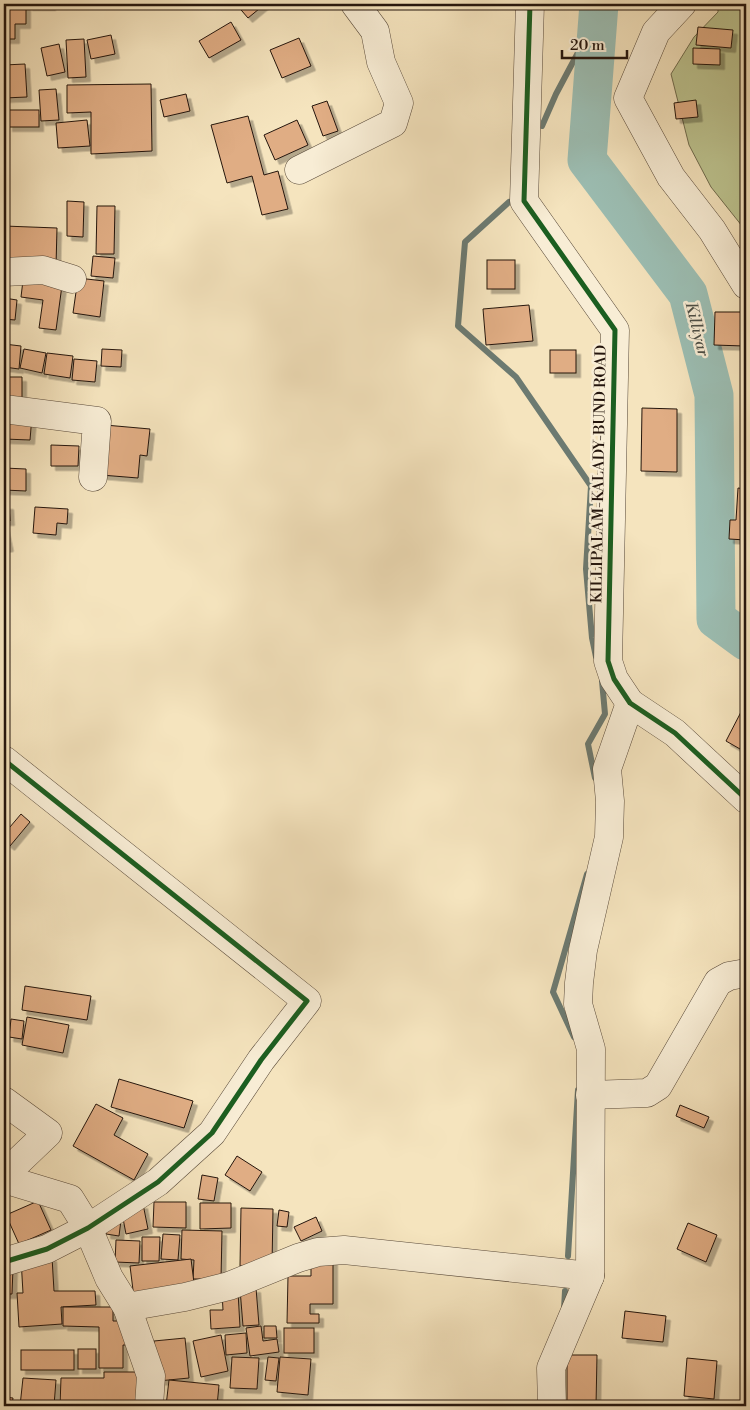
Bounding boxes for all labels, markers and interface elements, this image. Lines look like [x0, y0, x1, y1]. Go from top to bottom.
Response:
scale bar [562, 28, 628, 60]
text: 20 m [570, 36, 605, 55]
water label: Killiyar [681, 300, 714, 360]
street label: KILLIPALAM-KALADY-BUND ROAD [587, 345, 611, 603]

